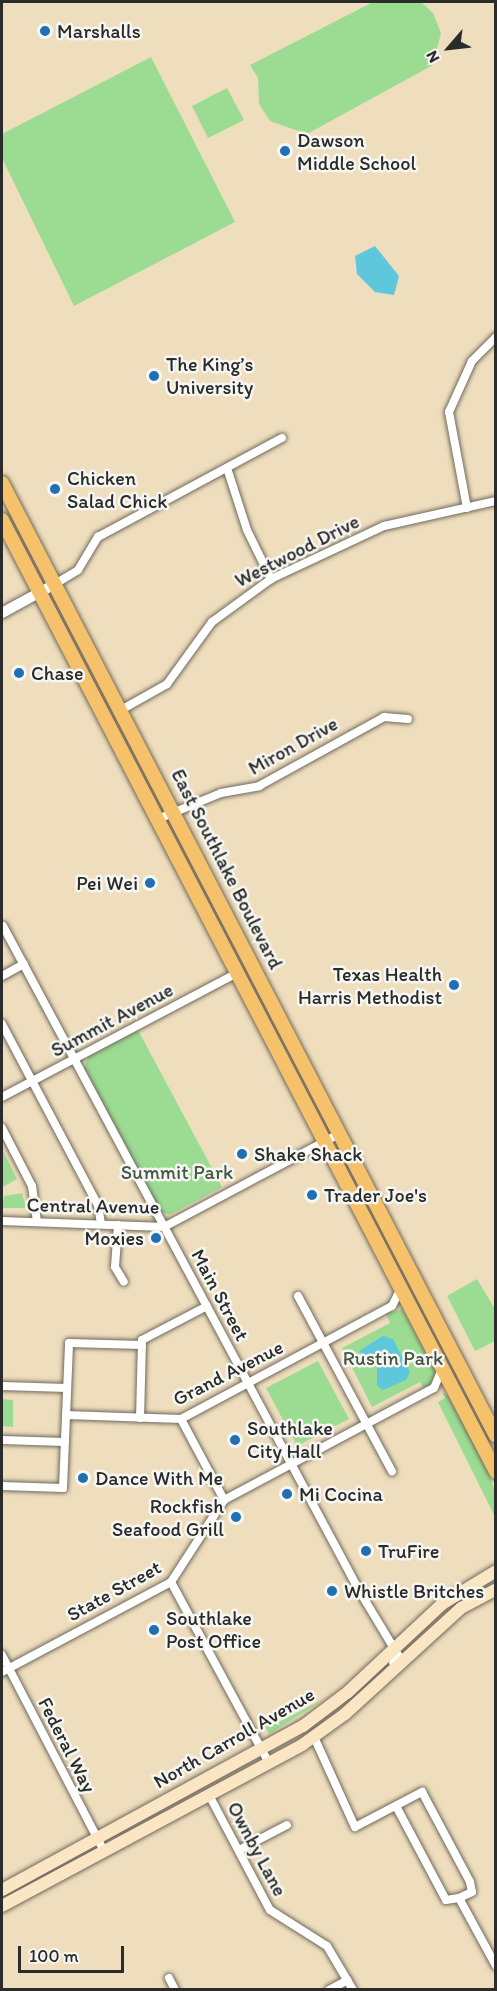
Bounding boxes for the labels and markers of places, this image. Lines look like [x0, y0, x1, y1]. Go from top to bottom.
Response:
place label: Marshalls [57, 19, 141, 43]
marker: Marshalls [38, 24, 52, 38]
place label: Dawson Middle School [297, 128, 416, 175]
marker: Dawson Middle School [278, 144, 292, 158]
place label: The King’s University [166, 352, 254, 399]
marker: The King’s University [147, 369, 161, 383]
place label: Chicken Salad Chick [67, 466, 168, 513]
marker: Chicken Salad Chick [48, 482, 62, 496]
place label: Chase [31, 661, 83, 685]
marker: Chase [12, 666, 26, 680]
place label: Pei Wei [77, 871, 138, 895]
marker: Pei Wei [143, 876, 157, 890]
place label: Texas Health Harris Methodist [298, 962, 442, 1009]
marker: Texas Health Harris Methodist [447, 978, 461, 992]
place label: Shake Shack [254, 1142, 362, 1166]
marker: Shake Shack [235, 1147, 249, 1161]
place label: Trader Joe's [324, 1183, 427, 1207]
marker: Trader Joe's [305, 1188, 319, 1202]
place label: Moxies [84, 1226, 144, 1250]
marker: Moxies [149, 1231, 163, 1245]
place label: Southlake City Hall [247, 1416, 333, 1463]
marker: Southlake City Hall [228, 1433, 242, 1447]
place label: Dance With Me [95, 1466, 223, 1490]
marker: Dance With Me [76, 1471, 90, 1485]
place label: Mi Cocina [299, 1482, 383, 1506]
marker: Mi Cocina [280, 1487, 294, 1501]
place label: Rockfish Seafood Grill [112, 1494, 224, 1541]
marker: Rockfish Seafood Grill [229, 1510, 243, 1524]
place label: TruFire [378, 1539, 439, 1563]
marker: TruFire [359, 1544, 373, 1558]
place label: Whistle Britches [344, 1579, 485, 1603]
marker: Whistle Britches [325, 1584, 339, 1598]
place label: Southlake Post Office [166, 1606, 261, 1653]
marker: Southlake Post Office [147, 1623, 161, 1637]

